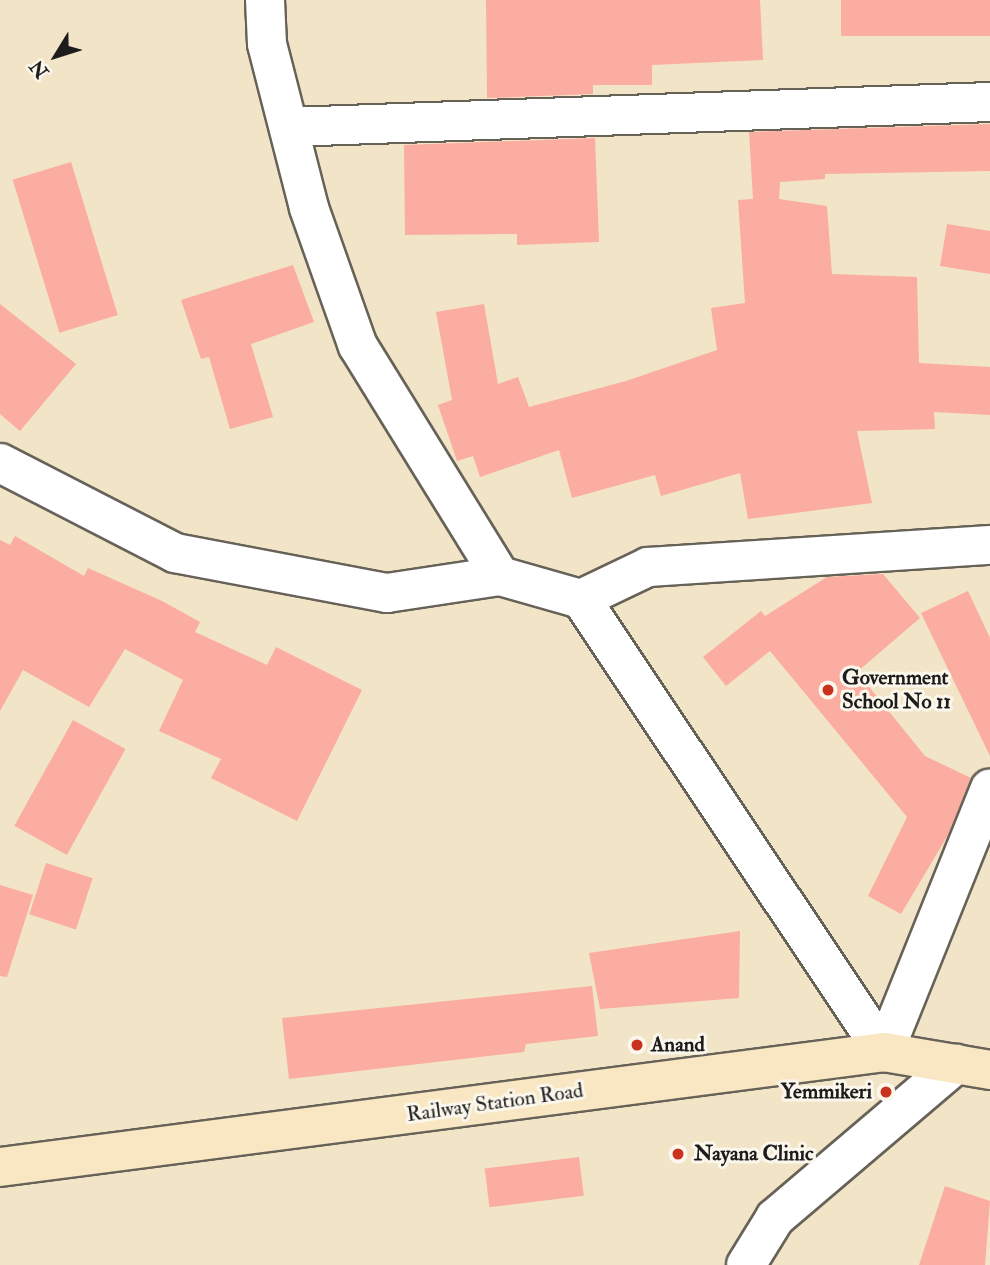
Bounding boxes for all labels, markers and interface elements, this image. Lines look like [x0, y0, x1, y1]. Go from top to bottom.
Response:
north arrow [21, 21, 91, 91]
text: N [25, 55, 54, 83]
place label: Government School No 11 [842, 665, 951, 715]
marker: Government School No 11 [820, 682, 836, 698]
place label: Anand [651, 1032, 705, 1058]
marker: Anand [629, 1037, 645, 1053]
street label: Railway Station Road [405, 1078, 585, 1128]
place label: Yemmikeri [781, 1079, 872, 1105]
marker: Yemmikeri [878, 1084, 894, 1100]
place label: Nayana Clinic [694, 1141, 814, 1167]
marker: Nayana Clinic [668, 1144, 688, 1164]

